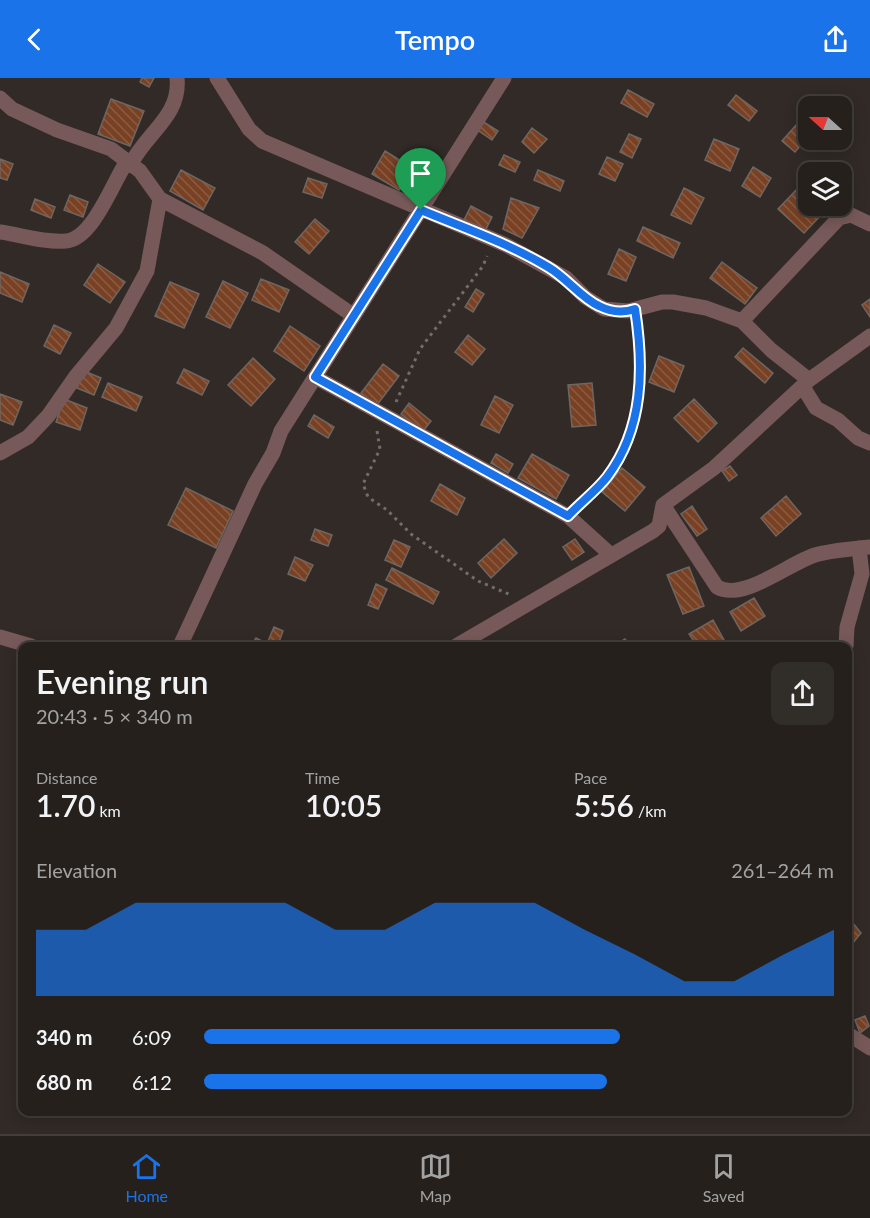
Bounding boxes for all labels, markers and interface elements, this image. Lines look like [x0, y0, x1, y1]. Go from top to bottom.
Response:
icon: back [18, 23, 51, 56]
text: Tempo [395, 23, 475, 56]
icon: share [819, 23, 852, 56]
north arrow [798, 96, 852, 150]
map controls [798, 96, 852, 216]
pin [395, 148, 446, 210]
icon: arrive [404, 157, 437, 190]
button: layers [798, 162, 852, 216]
text: Evening run [36, 661, 209, 701]
button: share [771, 662, 834, 725]
text: 20:43 · 5 × 340 m [36, 704, 193, 728]
text: Distance [36, 768, 97, 787]
text: Time [305, 768, 340, 787]
text: Pace [574, 768, 607, 787]
text: 1.70 [36, 787, 95, 823]
text: 10:05 [305, 787, 382, 823]
text: 5:56 [574, 787, 634, 823]
text: km [95, 801, 121, 820]
text: /km [634, 801, 666, 820]
text: Elevation [36, 858, 117, 882]
text: 261–264 m [731, 858, 834, 882]
text: 340 m [36, 1025, 92, 1049]
text: 6:09 [132, 1025, 172, 1049]
text: 680 m [36, 1070, 92, 1094]
text: 6:12 [132, 1070, 172, 1094]
tab: Home [125, 1150, 168, 1205]
tab: Map [419, 1150, 452, 1205]
tab: Saved [703, 1150, 745, 1205]

